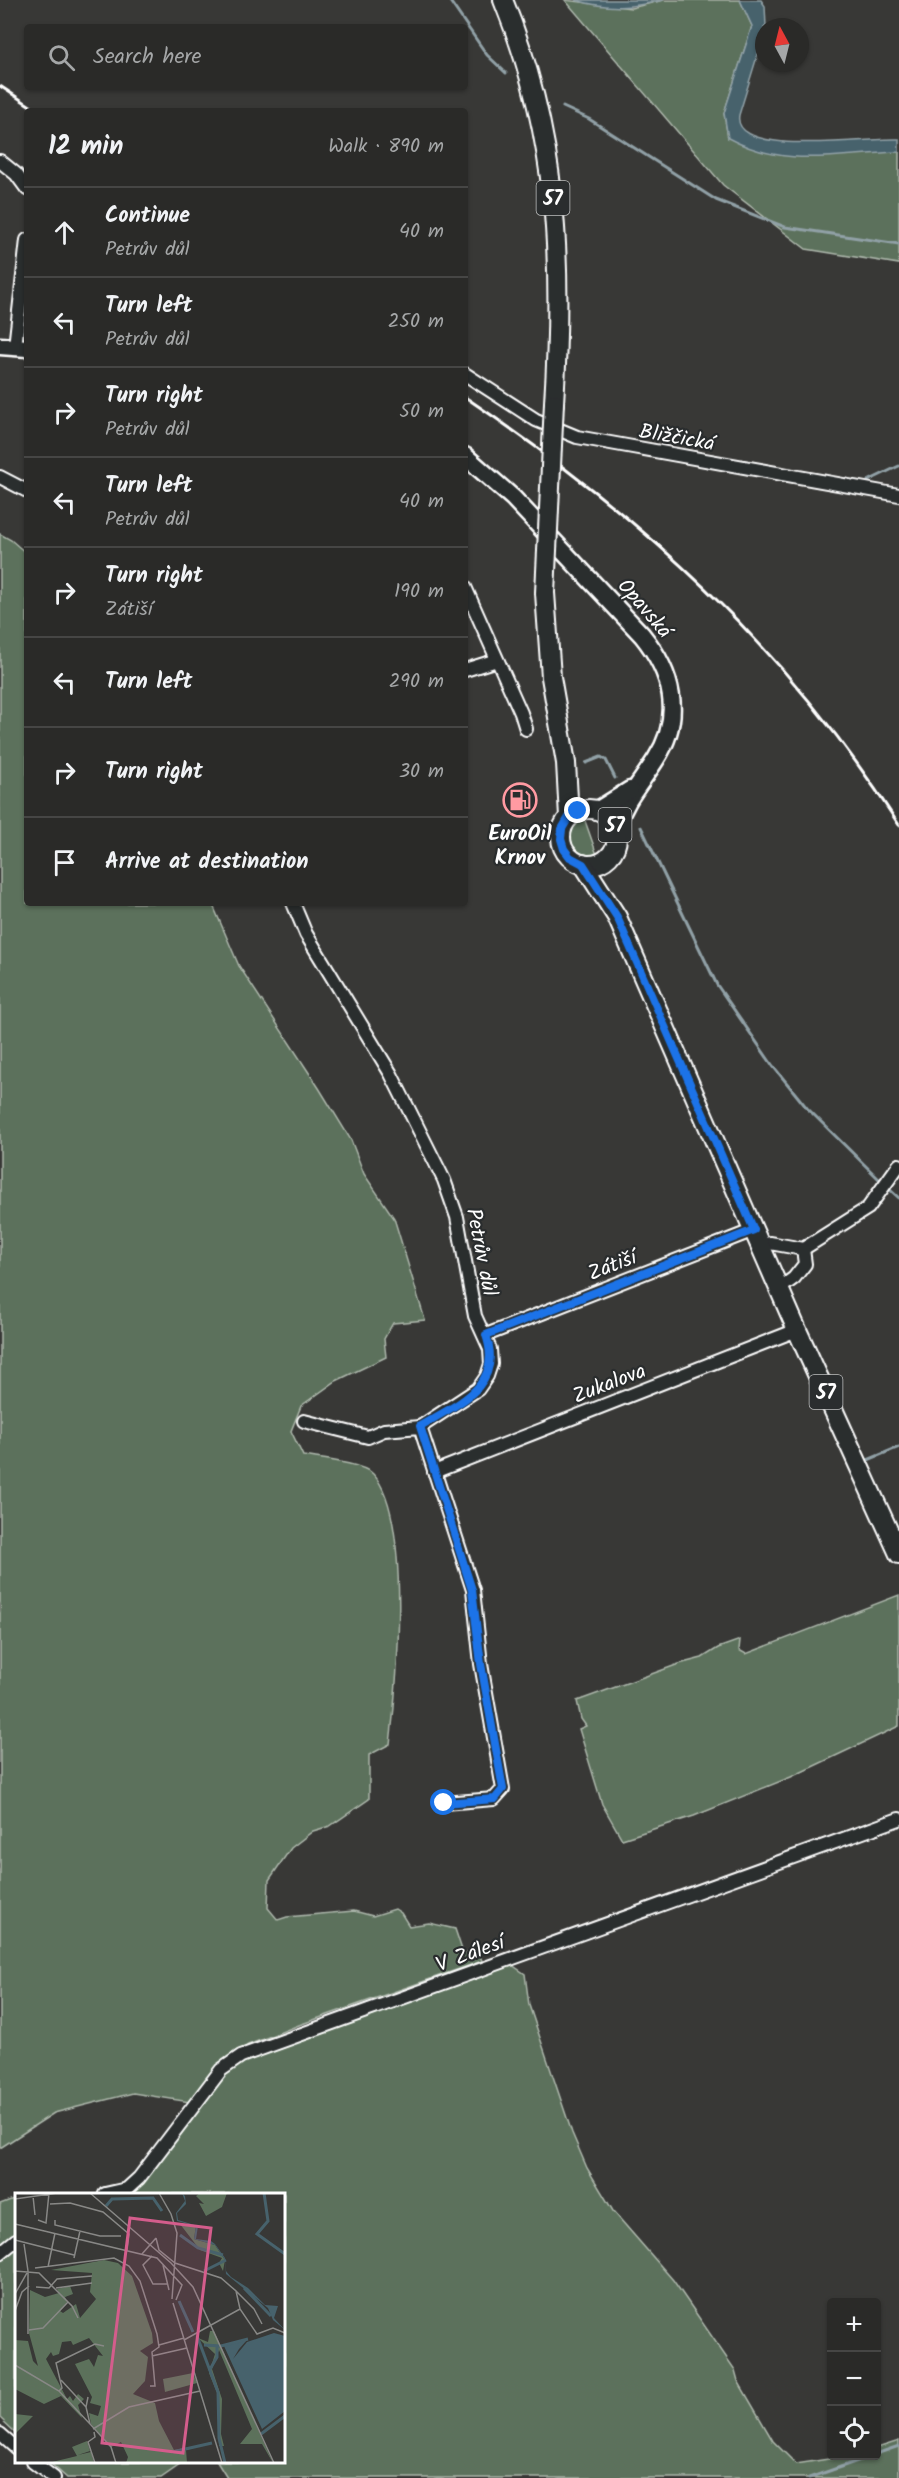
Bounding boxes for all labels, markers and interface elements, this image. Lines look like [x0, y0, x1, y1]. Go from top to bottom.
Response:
north arrow [755, 18, 809, 72]
search box [24, 24, 468, 90]
text: Search here [93, 40, 201, 75]
icon: search [45, 41, 78, 74]
text: 12 min [48, 126, 123, 168]
text: Walk · 890 m [328, 131, 444, 163]
road number: 57 [536, 181, 570, 215]
text: Continue [105, 199, 190, 234]
icon: ahead [48, 216, 81, 249]
text: 40 m [399, 216, 444, 248]
text: Petrův důl [105, 234, 190, 266]
text: Turn left [105, 289, 192, 324]
icon: left [48, 306, 81, 339]
text: 250 m [388, 306, 444, 338]
text: Petrův důl [105, 324, 190, 356]
text: Turn right [105, 379, 203, 414]
icon: right [48, 396, 81, 429]
text: 50 m [399, 396, 444, 428]
text: Petrův důl [105, 414, 190, 446]
street label: Bližčická [636, 416, 719, 462]
text: Turn left [105, 469, 192, 504]
icon: left [48, 486, 81, 519]
text: 40 m [399, 486, 444, 518]
text: Petrův důl [105, 504, 190, 536]
text: Turn right [105, 559, 203, 594]
street label: Opavská [608, 572, 681, 648]
icon: right [48, 576, 81, 609]
text: 190 m [394, 576, 444, 608]
text: Zátiší [105, 594, 153, 626]
text: Turn left [105, 665, 192, 700]
icon: left [48, 666, 81, 699]
text: 290 m [389, 666, 444, 698]
text: Turn right [105, 755, 203, 790]
icon: right [48, 756, 81, 789]
text: 30 m [399, 756, 444, 788]
fuel station icon: EuroOil Krnov [502, 782, 538, 818]
route end [564, 797, 590, 823]
road number: 57 [598, 808, 632, 842]
place label: EuroOil Krnov [489, 818, 552, 875]
text: Arrive at destination [105, 845, 308, 880]
icon: arrive [48, 846, 81, 879]
street label: Petrův důl [456, 1205, 505, 1299]
street label: Zátiší [583, 1241, 645, 1291]
street label: Zukalova [568, 1355, 651, 1413]
road number: 57 [810, 1375, 842, 1409]
route start [430, 1789, 456, 1815]
street label: V Zálesí [431, 1926, 512, 1982]
inset map [15, 2193, 285, 2463]
map controls [827, 2298, 881, 2460]
button: + [827, 2298, 881, 2352]
button: − [827, 2352, 881, 2406]
button: locate [827, 2406, 881, 2460]

